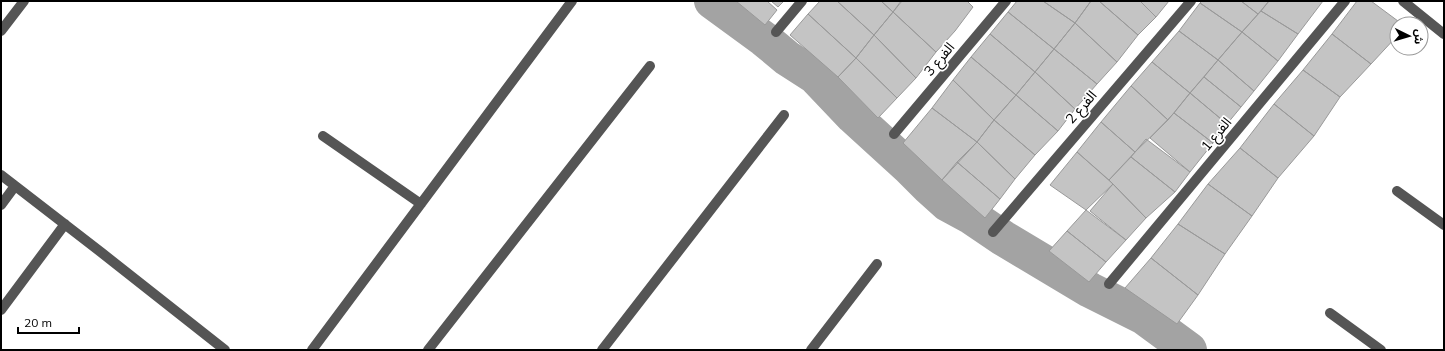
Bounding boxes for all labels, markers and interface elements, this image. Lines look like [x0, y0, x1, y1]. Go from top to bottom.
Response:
north arrow [1389, 16, 1429, 56]
text: ش [1411, 29, 1427, 45]
street label: الفرع 3 [920, 38, 960, 81]
street label: الفرع 2 [1062, 87, 1102, 129]
street label: الفرع 1 [1197, 113, 1237, 156]
scale bar [18, 309, 79, 335]
text: 20 m [24, 315, 52, 330]

